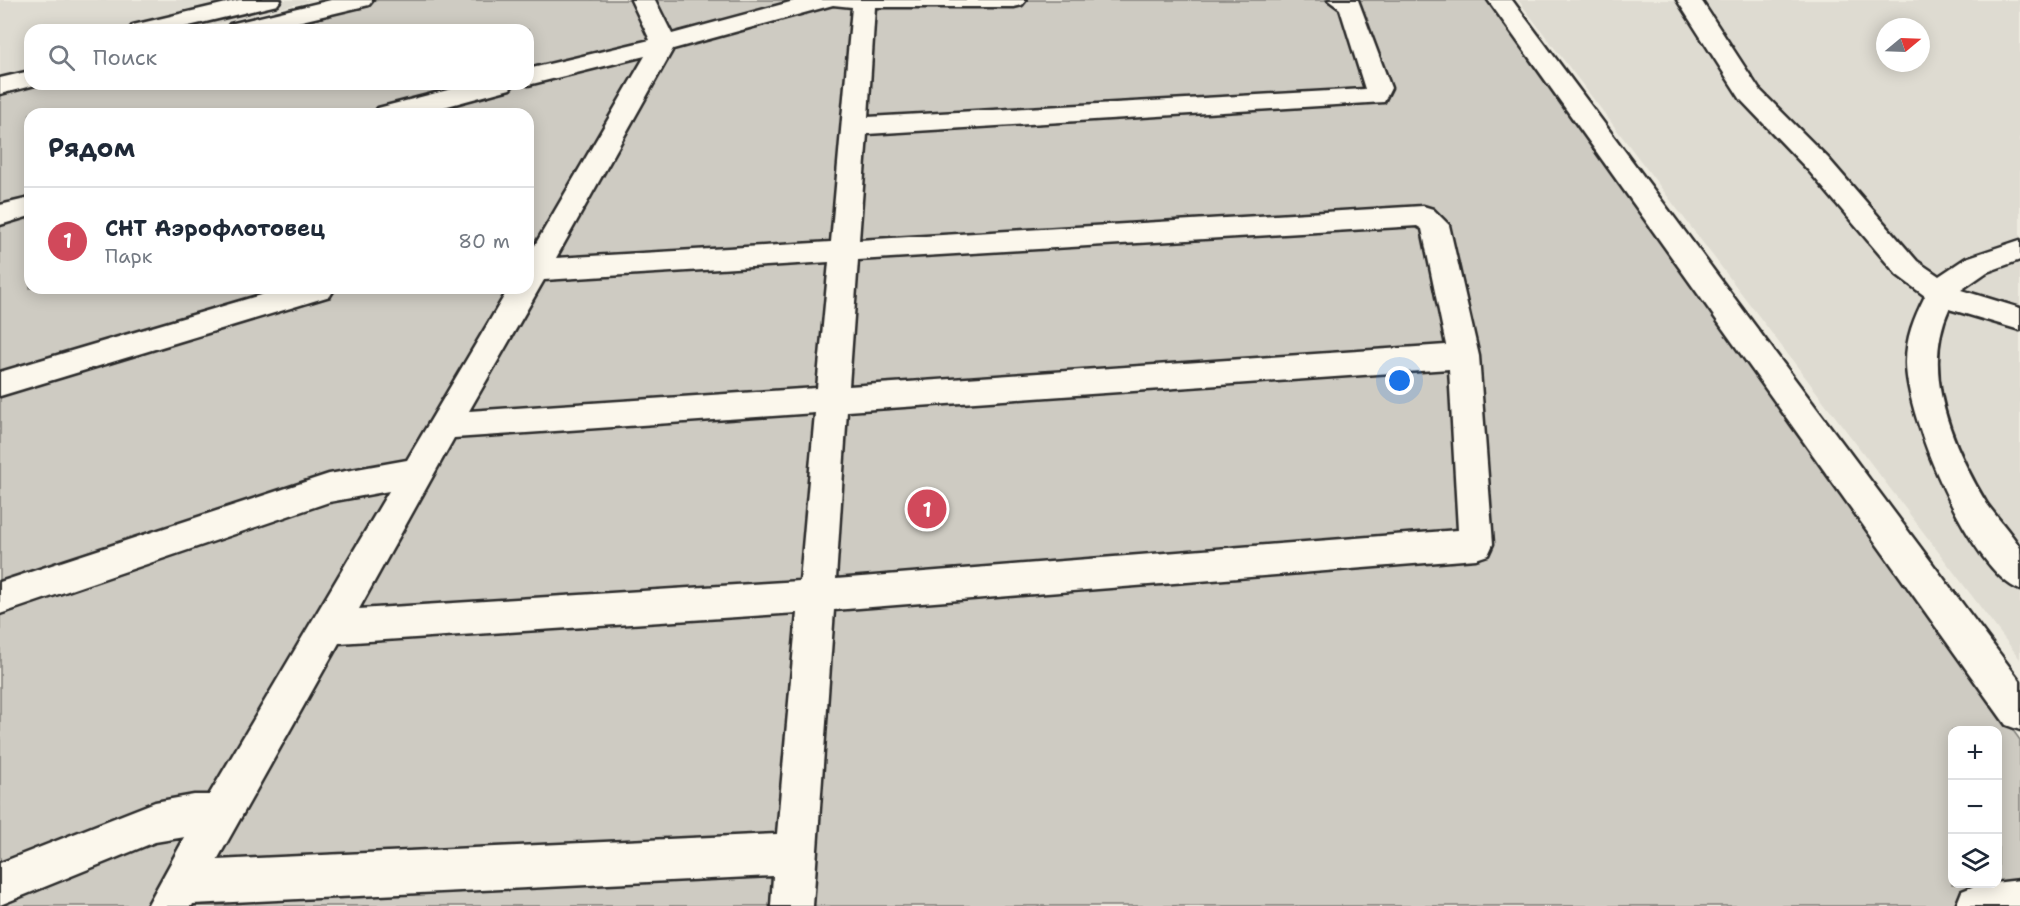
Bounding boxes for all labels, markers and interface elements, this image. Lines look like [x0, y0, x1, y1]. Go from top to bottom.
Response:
north arrow [1876, 18, 1930, 72]
search box [24, 24, 534, 90]
icon: search [45, 41, 78, 74]
text: Поиск [93, 43, 157, 72]
text: Рядом [48, 130, 135, 165]
text: СНТ Аэрофлотовец [105, 214, 325, 243]
text: 1 [63, 228, 72, 254]
text: 80 m [458, 228, 510, 254]
text: Парк [105, 243, 152, 269]
your location [1385, 366, 1414, 395]
pin: 1 [908, 486, 946, 532]
map controls [1948, 726, 2002, 888]
button: + [1948, 726, 2002, 780]
button: − [1948, 780, 2002, 834]
button: layers [1948, 834, 2002, 888]

